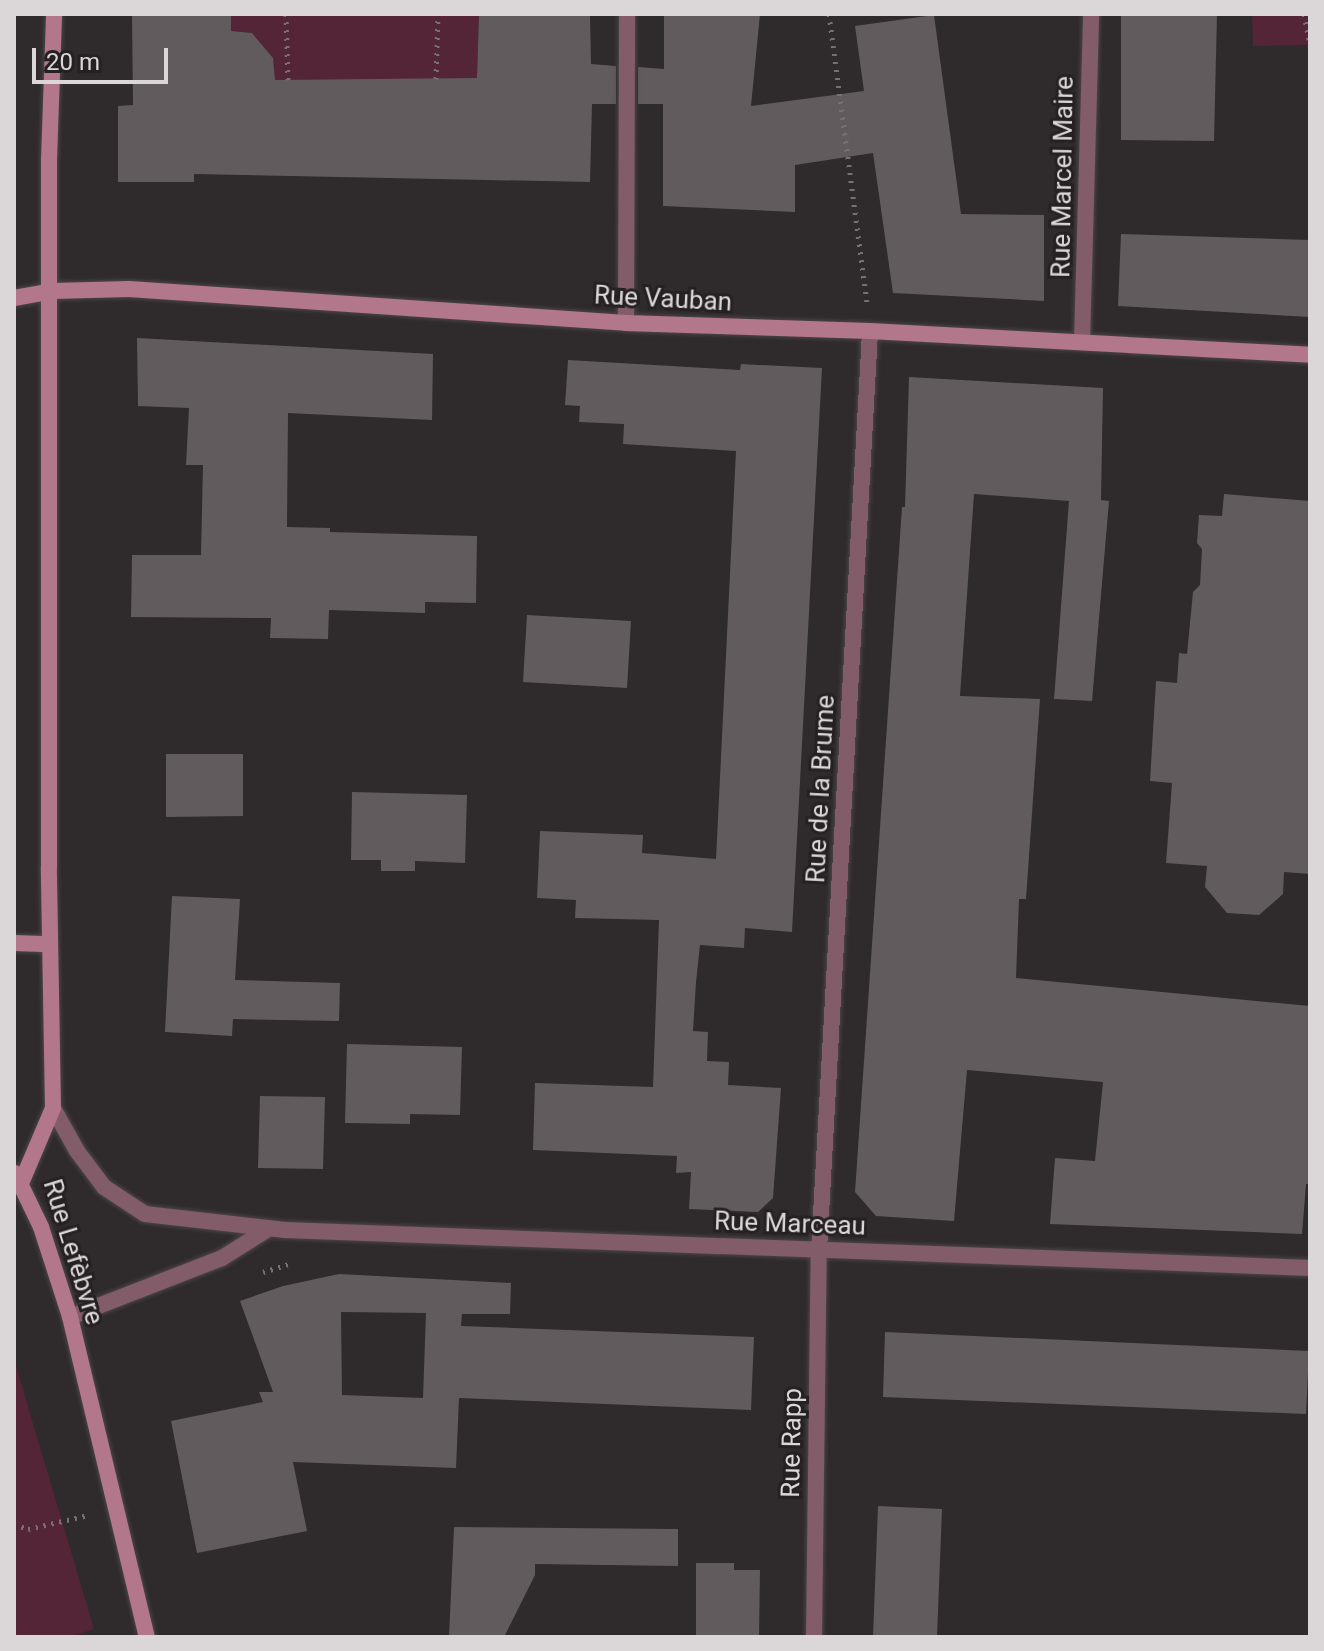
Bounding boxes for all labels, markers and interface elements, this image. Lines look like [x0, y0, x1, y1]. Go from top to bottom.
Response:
scale bar [36, 32, 172, 82]
text: 20 m [46, 48, 100, 76]
street label: Rue Marcel Maire [1046, 76, 1080, 278]
street label: Rue Vauban [593, 280, 733, 318]
street label: Rue de la Brume [800, 694, 842, 884]
street label: Rue Lefèbvre [36, 1176, 110, 1328]
street label: Rue Marceau [714, 1206, 866, 1242]
street label: Rue Rapp [775, 1388, 809, 1498]

